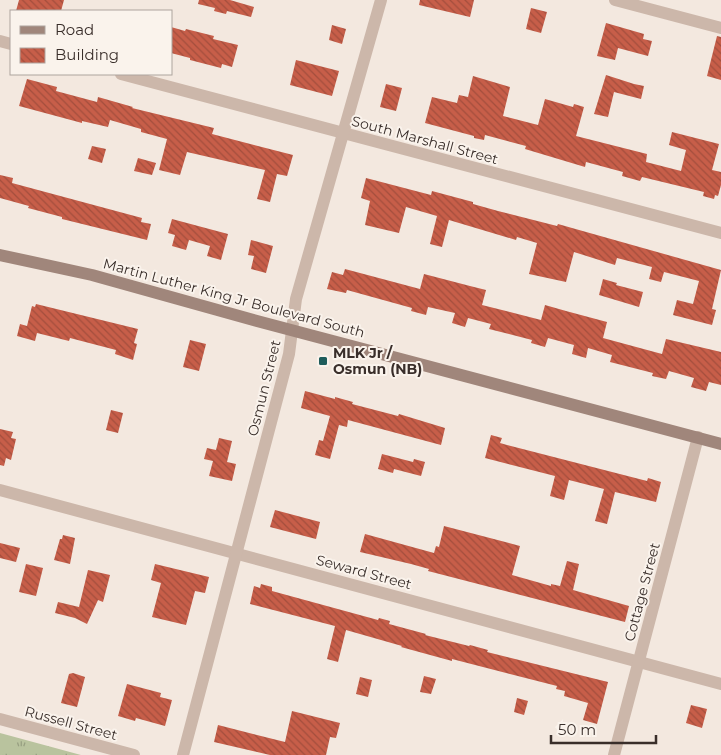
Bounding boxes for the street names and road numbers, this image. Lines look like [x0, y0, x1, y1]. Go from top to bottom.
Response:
street label: South Marshall Street [350, 112, 501, 168]
street label: Martin Luther King Jr Boulevard South [101, 254, 367, 342]
street label: Osmun Street [243, 338, 285, 438]
street label: Cottage Street [620, 540, 664, 643]
street label: Seward Street [314, 551, 414, 593]
street label: Russell Street [23, 702, 120, 744]

